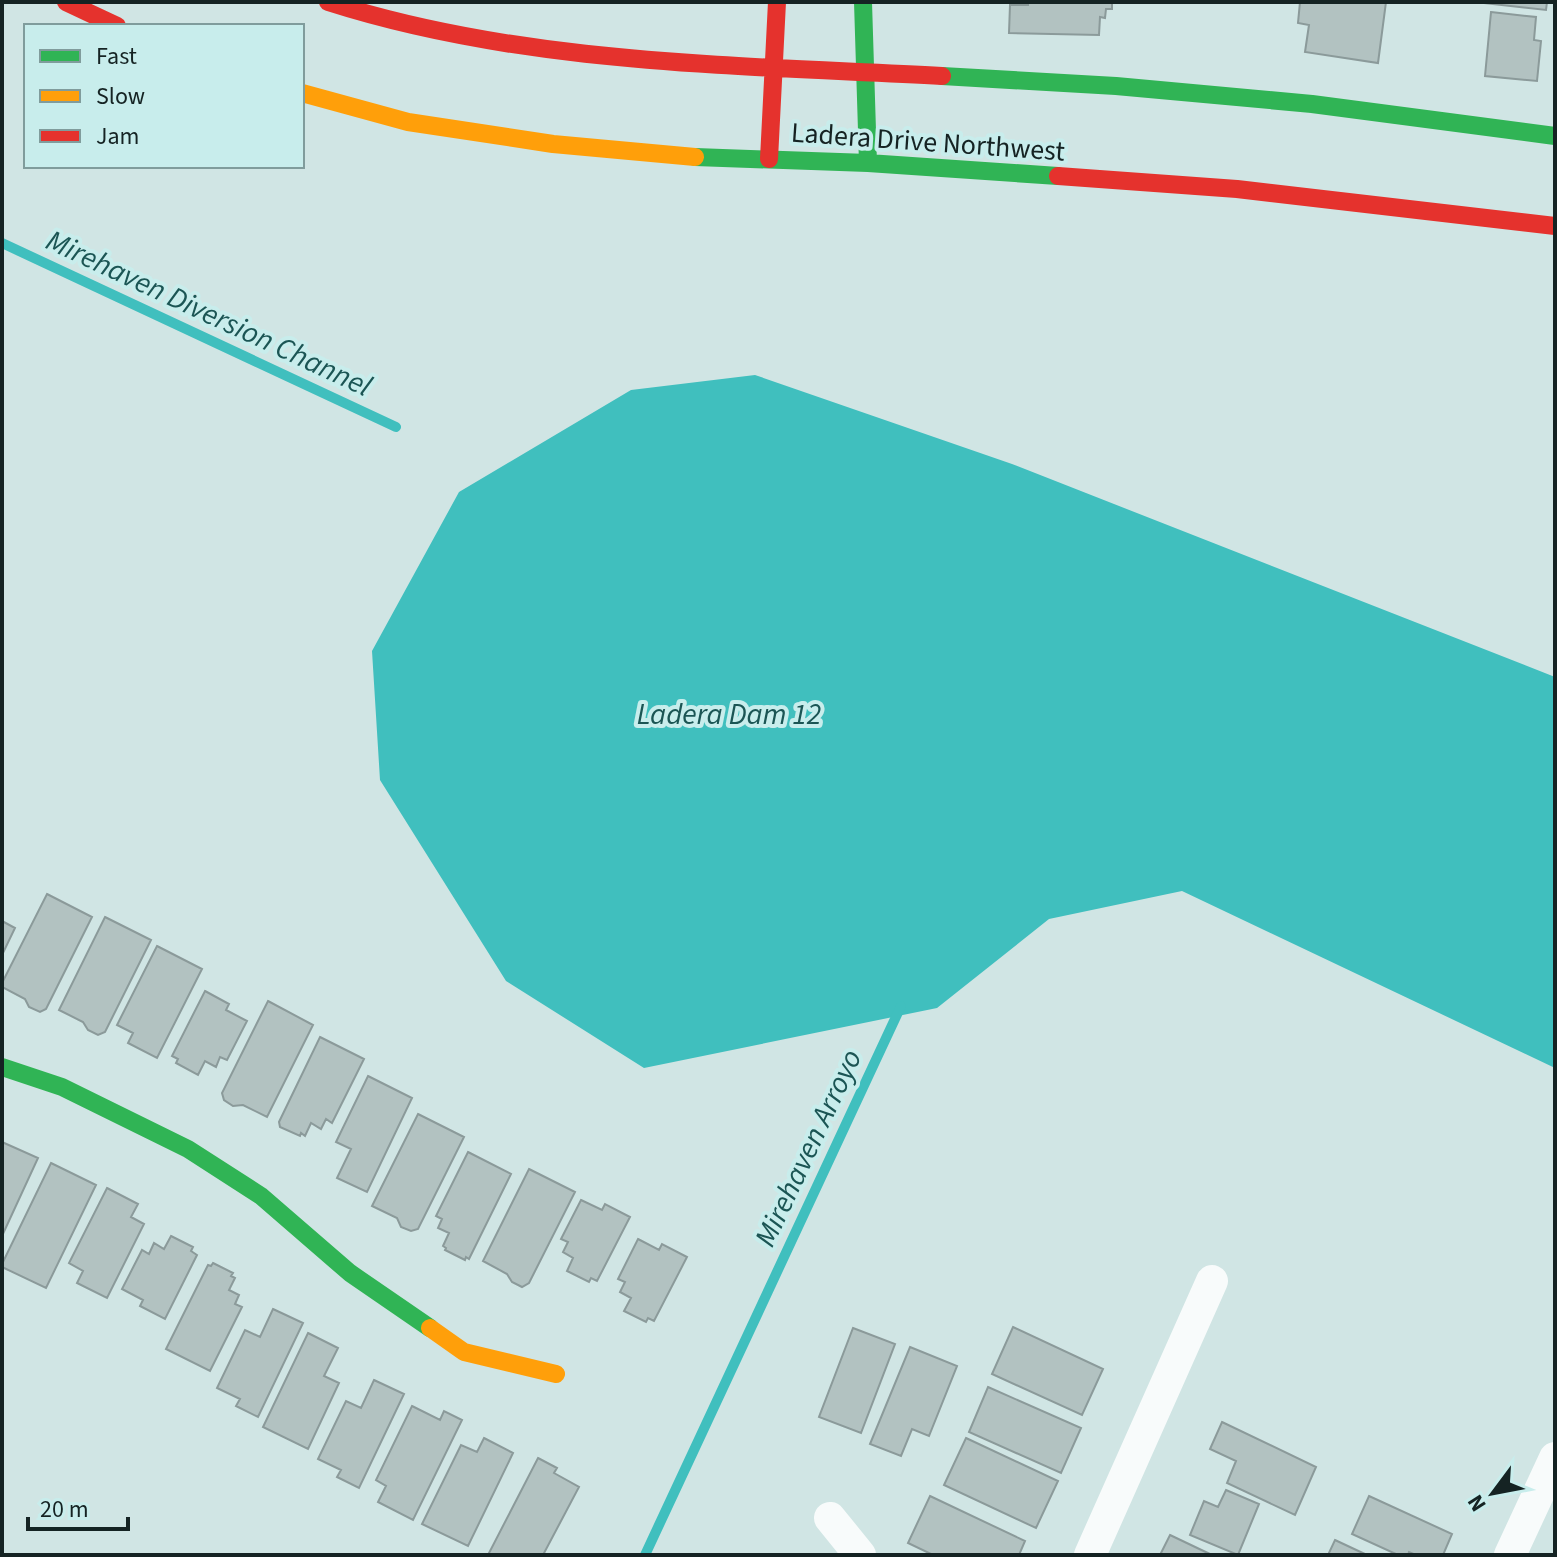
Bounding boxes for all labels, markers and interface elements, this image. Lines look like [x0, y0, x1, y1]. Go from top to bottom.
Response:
legend [24, 24, 304, 168]
text: Fast [96, 39, 137, 74]
text: Slow [96, 79, 145, 114]
street label: Ladera Drive Northwest [790, 112, 1067, 172]
text: Jam [96, 119, 140, 154]
water label: Mirehaven Diversion Channel [39, 219, 379, 408]
water label: Ladera Dam 12 [637, 693, 821, 736]
water label: Mirehaven Arroyo [744, 1042, 873, 1254]
north arrow [1453, 1453, 1533, 1533]
scale bar [28, 1481, 128, 1531]
text: N [1459, 1488, 1494, 1518]
text: 20 m [40, 1492, 89, 1527]

